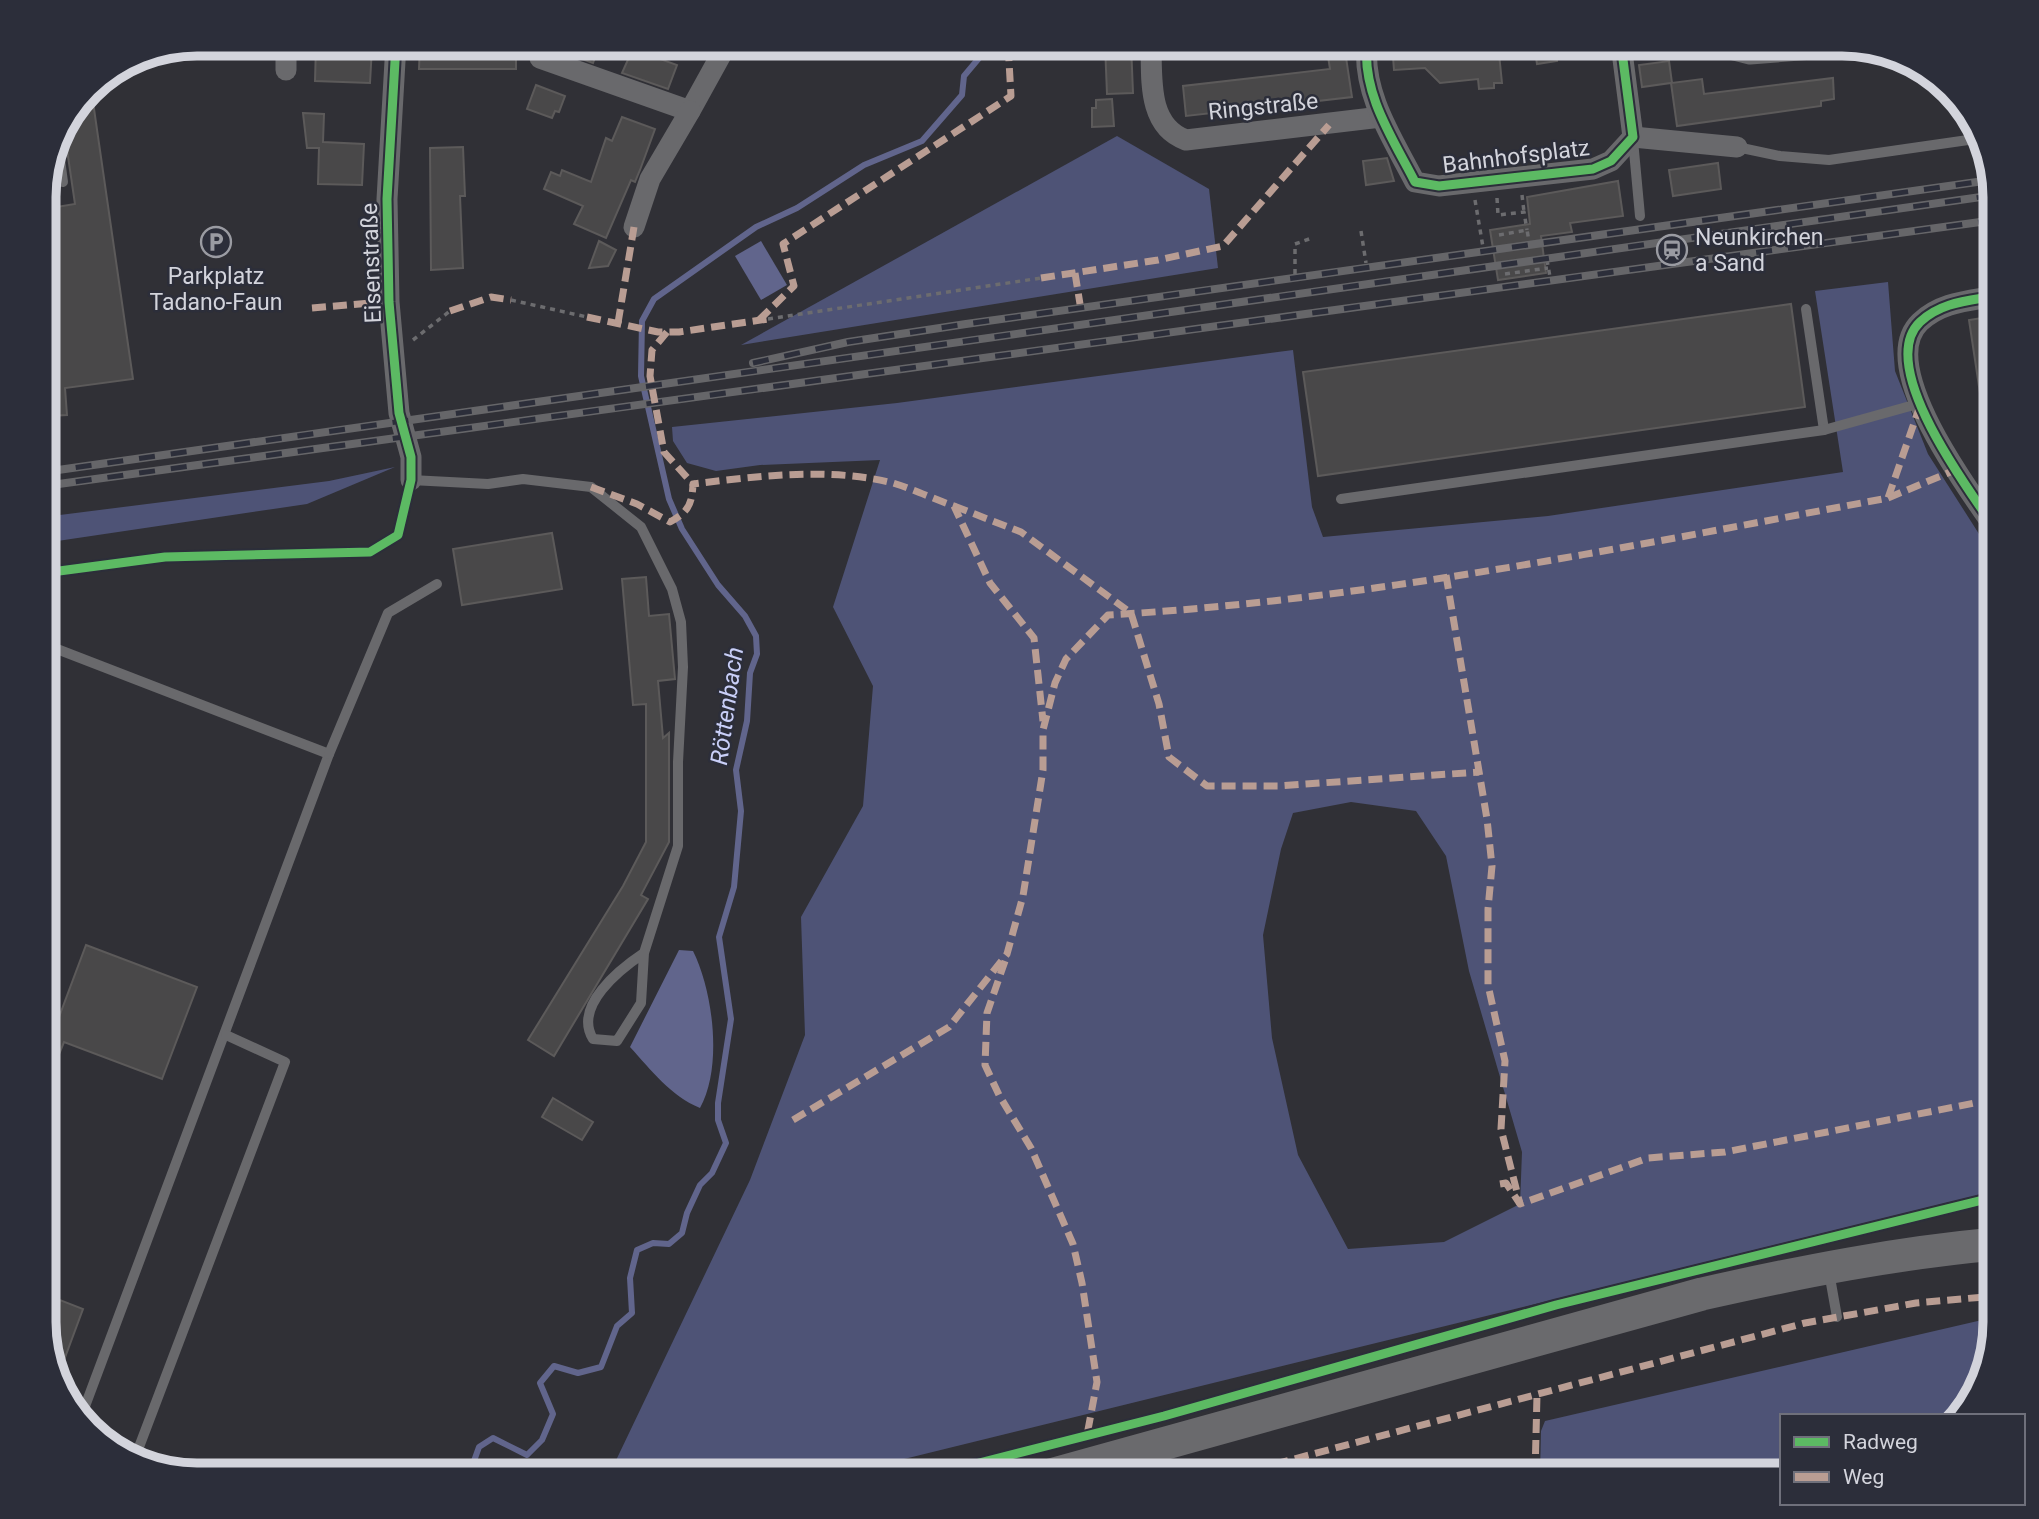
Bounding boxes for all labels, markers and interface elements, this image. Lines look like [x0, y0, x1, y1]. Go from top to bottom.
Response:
street label: Ringstraße [1207, 87, 1319, 126]
street label: Bahnhofsplatz [1441, 134, 1591, 179]
street label: Eisenstraße [356, 202, 387, 324]
place label: Neunkirchen a Sand [1695, 224, 1823, 277]
parking icon: Parkplatz Tadano-Faun [199, 225, 233, 259]
station icon: Neunkirchen a Sand [1655, 233, 1689, 267]
place label: Parkplatz Tadano-Faun [150, 263, 282, 316]
water label: Röttenbach [705, 645, 749, 767]
legend [1780, 1414, 2025, 1505]
text: Radweg [1843, 1430, 1918, 1454]
text: Weg [1843, 1465, 1884, 1489]

